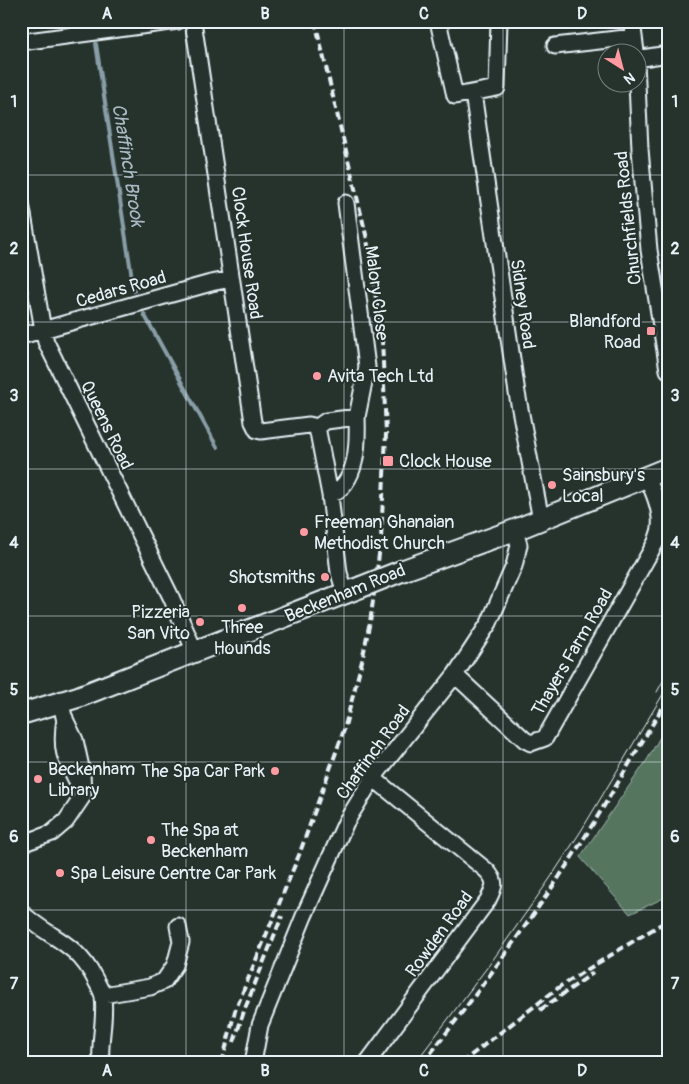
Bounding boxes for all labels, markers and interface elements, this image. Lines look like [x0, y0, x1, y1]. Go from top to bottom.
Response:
text: A [102, 4, 113, 24]
text: B [260, 4, 270, 24]
text: C [419, 4, 429, 24]
text: D [577, 4, 587, 24]
north arrow [596, 42, 646, 92]
text: N [621, 68, 638, 88]
text: 1 [11, 92, 17, 112]
text: 1 [672, 92, 678, 112]
water label: Chaffinch Brook [106, 102, 150, 230]
street label: Churchfields Road [610, 150, 647, 286]
street label: Clock House Road [226, 185, 267, 321]
text: 2 [10, 239, 19, 259]
text: 2 [671, 239, 680, 259]
street label: Malory Close [359, 244, 394, 342]
street label: Sidney Road [505, 258, 540, 350]
street label: Cedars Road [73, 266, 169, 313]
place label: Blandford Road [569, 310, 641, 354]
marker: Blandford Road [645, 325, 657, 337]
place label: Avita Tech Ltd [327, 365, 434, 388]
marker: Avita Tech Ltd [311, 370, 323, 382]
street label: Queens Road [75, 377, 138, 474]
text: 3 [10, 386, 19, 406]
text: 3 [671, 386, 680, 406]
place label: Clock House [399, 450, 492, 473]
marker: Clock House [381, 454, 395, 468]
place label: Sainsbury's Local [562, 464, 645, 508]
marker: Sainsbury's Local [546, 479, 558, 491]
place label: Freeman Ghanaian Methodist Church [314, 511, 454, 555]
marker: Freeman Ghanaian Methodist Church [298, 526, 310, 538]
text: 4 [9, 533, 19, 553]
text: 4 [670, 533, 680, 553]
street label: Beckenham Road [281, 559, 409, 628]
place label: Shotsmiths [228, 566, 315, 589]
marker: Shotsmiths [319, 571, 331, 583]
street label: Thayers Farm Road [527, 584, 618, 720]
place label: Pizzeria San Vito [127, 601, 190, 645]
marker: Three Hounds [236, 602, 248, 614]
marker: Pizzeria San Vito [194, 616, 206, 628]
place label: Three Hounds [213, 616, 271, 660]
text: 5 [10, 680, 19, 700]
text: 5 [671, 680, 680, 700]
street label: Chaffinch Road [331, 700, 416, 804]
place label: Beckenham Library [48, 758, 135, 802]
place label: The Spa Car Park [141, 760, 265, 783]
marker: The Spa Car Park [269, 765, 281, 777]
marker: Beckenham Library [32, 773, 44, 785]
place label: The Spa at Beckenham [161, 819, 248, 863]
text: 6 [9, 827, 19, 847]
text: 6 [670, 827, 680, 847]
marker: The Spa at Beckenham [145, 834, 157, 846]
place label: Spa Leisure Centre Car Park [70, 862, 277, 885]
marker: Spa Leisure Centre Car Park [54, 867, 66, 879]
street label: Rowden Road [400, 887, 478, 982]
text: 7 [10, 974, 19, 994]
text: 7 [671, 974, 680, 994]
text: A [102, 1061, 113, 1081]
text: B [260, 1061, 270, 1081]
text: C [419, 1061, 429, 1081]
text: D [577, 1061, 587, 1081]

